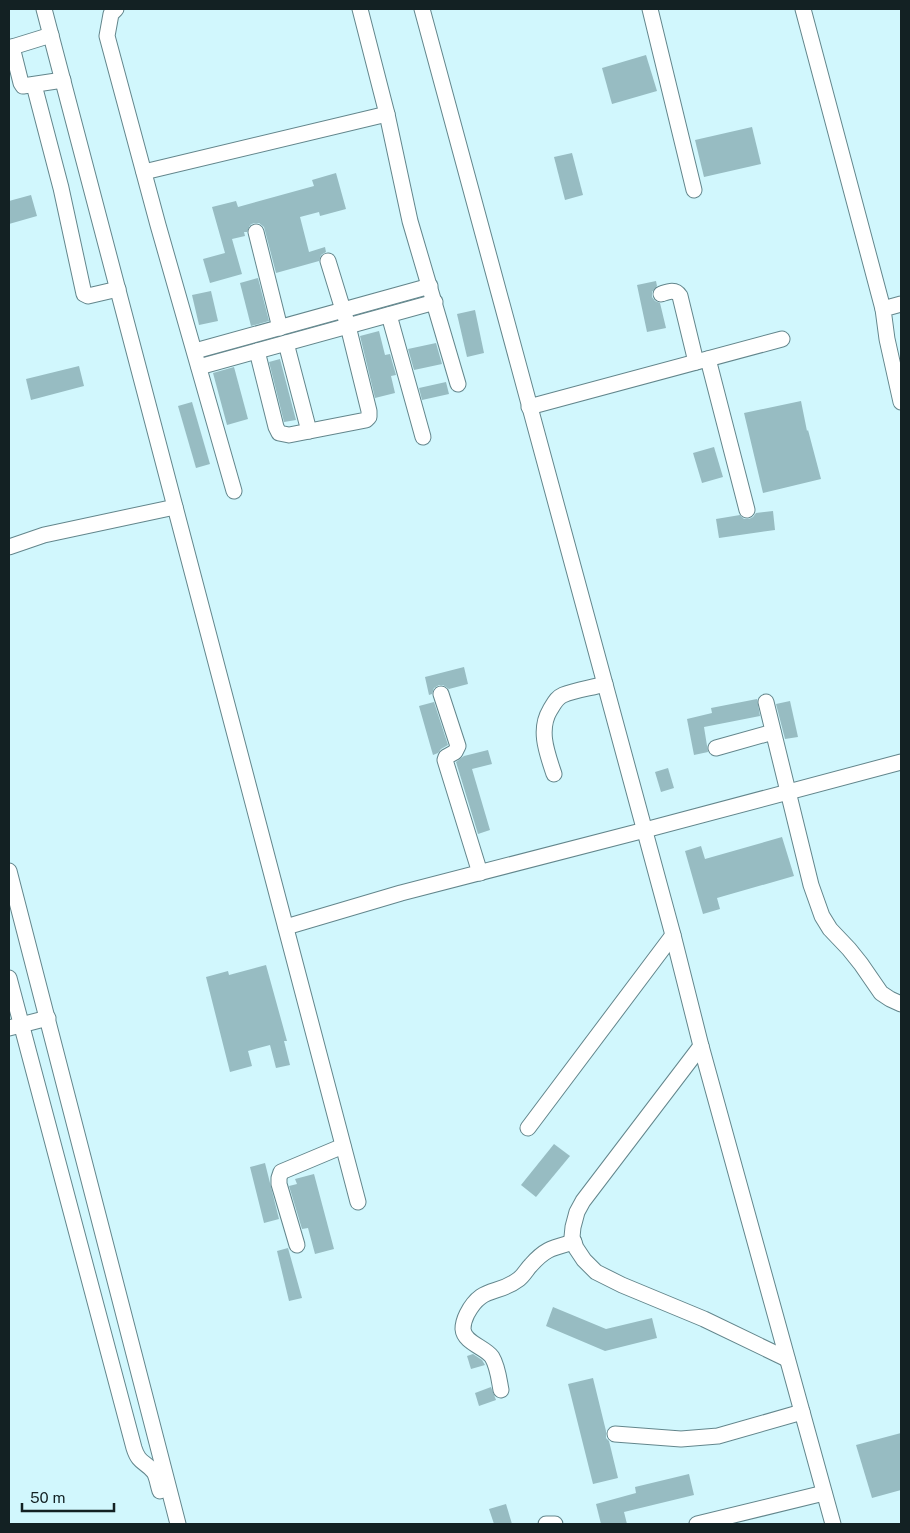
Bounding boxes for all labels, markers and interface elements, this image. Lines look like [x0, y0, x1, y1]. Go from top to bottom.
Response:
scale bar [22, 1480, 115, 1512]
text: 50 m [30, 1489, 65, 1506]

